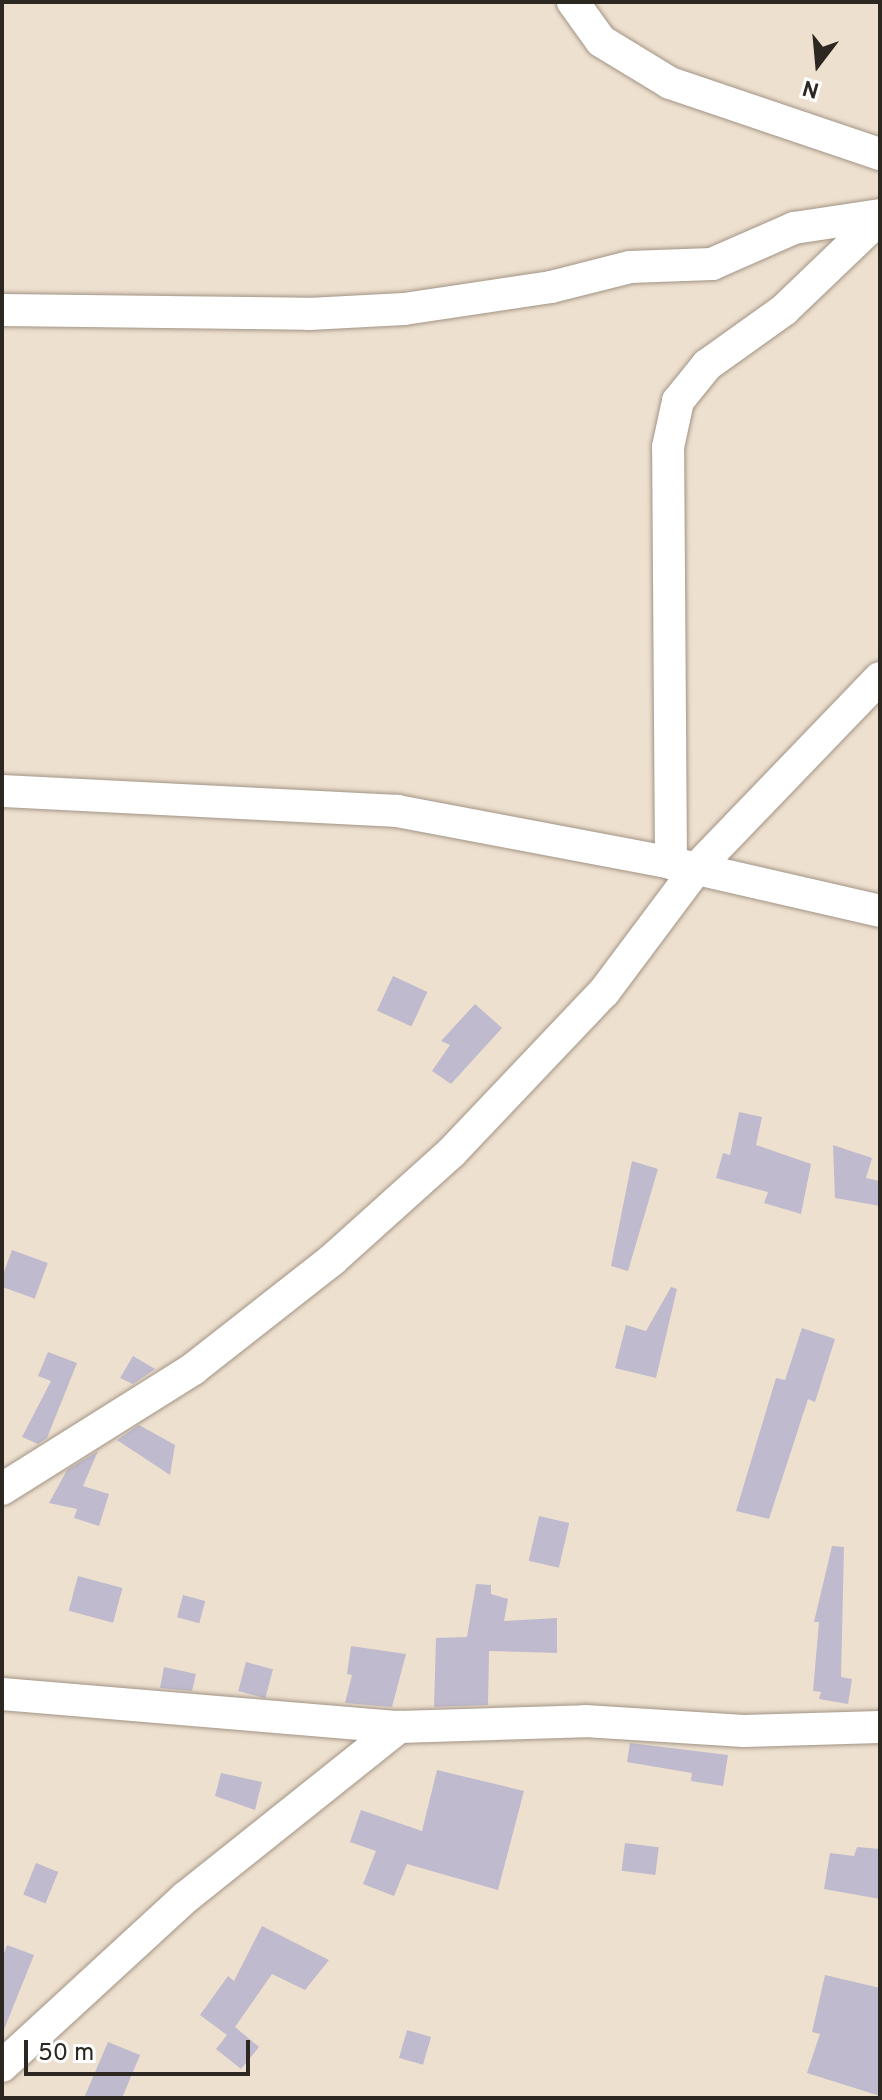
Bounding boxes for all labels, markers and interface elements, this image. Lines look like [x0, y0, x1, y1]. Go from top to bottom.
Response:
north arrow [778, 24, 858, 104]
text: N [800, 72, 823, 103]
scale bar [28, 2024, 254, 2074]
text: 50 m [38, 2039, 94, 2069]

